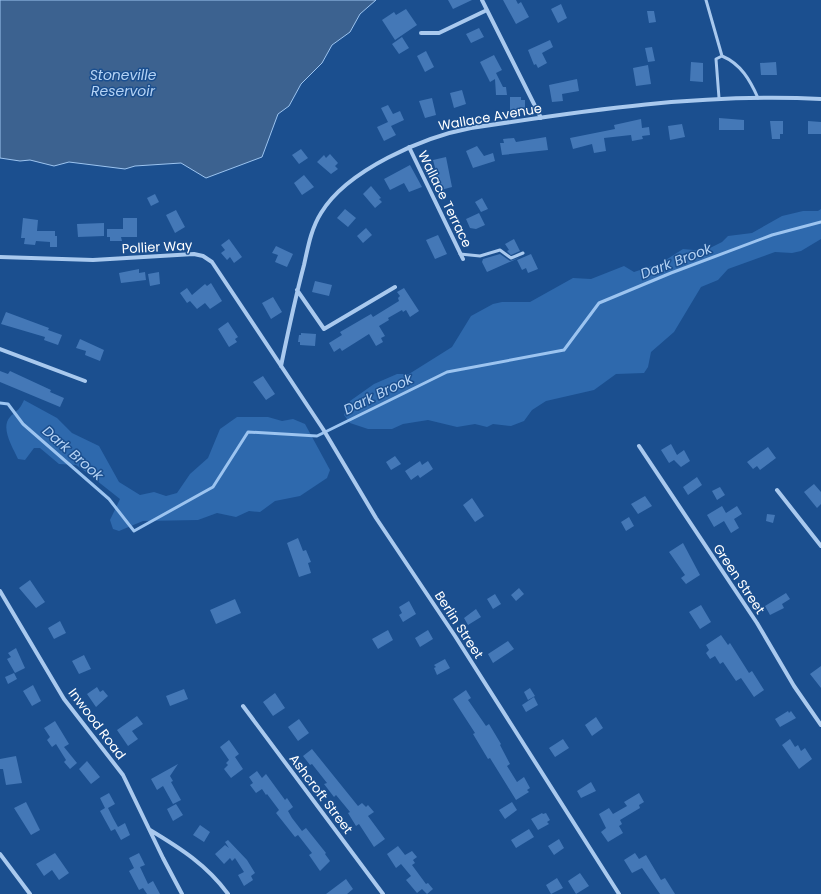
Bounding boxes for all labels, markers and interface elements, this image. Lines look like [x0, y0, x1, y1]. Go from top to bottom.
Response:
water label: Stoneville Reservoir [90, 65, 157, 101]
street label: Wallace Avenue [437, 99, 543, 135]
street label: Wallace Terrace [413, 147, 477, 251]
street label: Pollier Way [121, 236, 193, 258]
water label: Dark Brook [637, 238, 715, 284]
water label: Dark Brook [340, 368, 417, 419]
water label: Dark Brook [38, 421, 108, 486]
street label: Green Street [708, 540, 770, 618]
street label: Berlin Street [430, 587, 488, 663]
street label: Inwood Road [64, 684, 130, 764]
street label: Ashcroft Street [285, 750, 357, 838]

